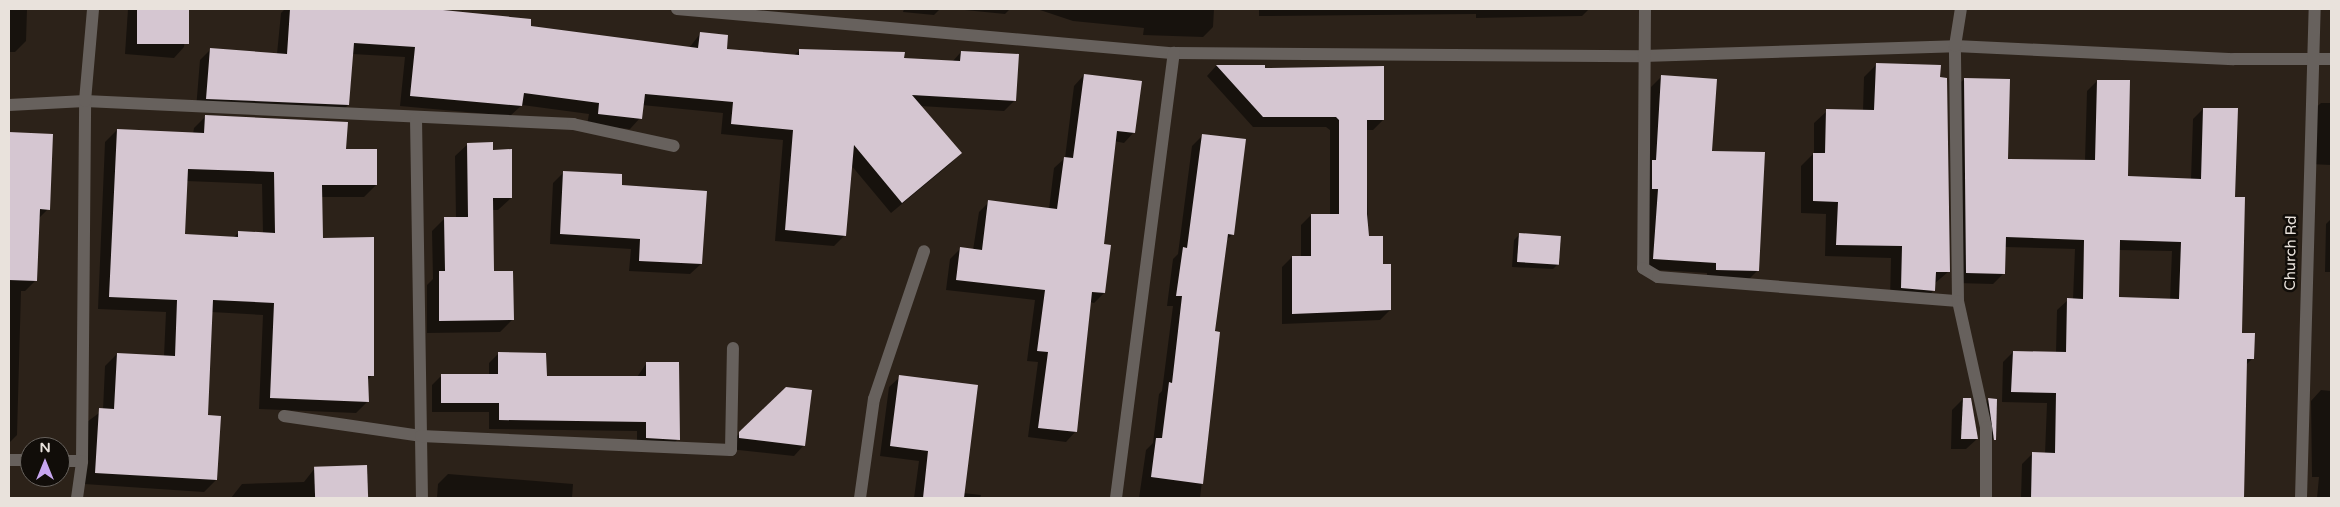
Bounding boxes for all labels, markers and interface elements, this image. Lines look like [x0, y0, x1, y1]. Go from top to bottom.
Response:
street label: Church Rd [2281, 215, 2301, 291]
north arrow [20, 437, 70, 487]
text: N [39, 439, 51, 456]

